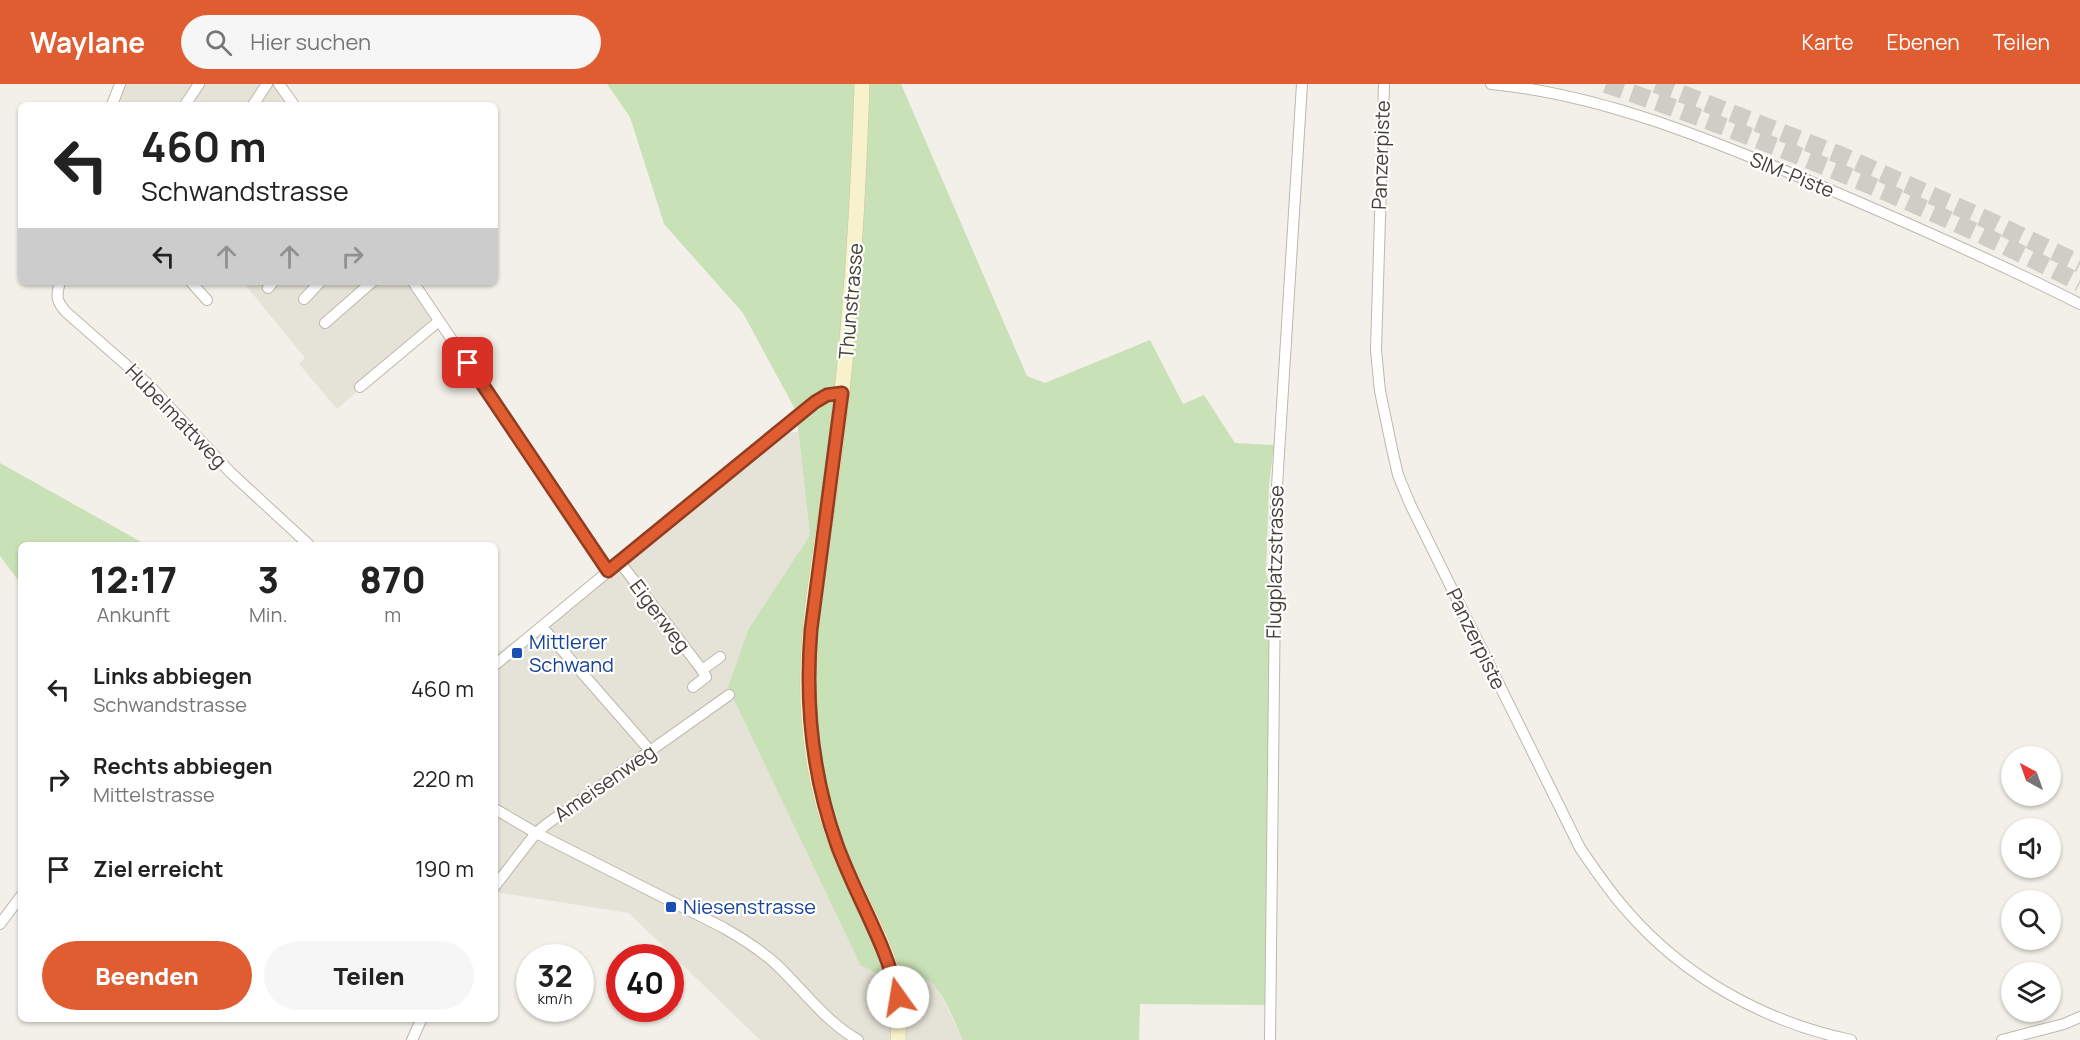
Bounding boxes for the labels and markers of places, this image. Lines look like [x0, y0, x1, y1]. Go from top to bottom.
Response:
pin [442, 337, 493, 388]
place label: Mittlerer Schwand [529, 628, 614, 678]
marker: Mittlerer Schwand [510, 646, 524, 660]
place label: Niesenstrasse [683, 893, 816, 920]
marker: Niesenstrasse [664, 900, 678, 914]

